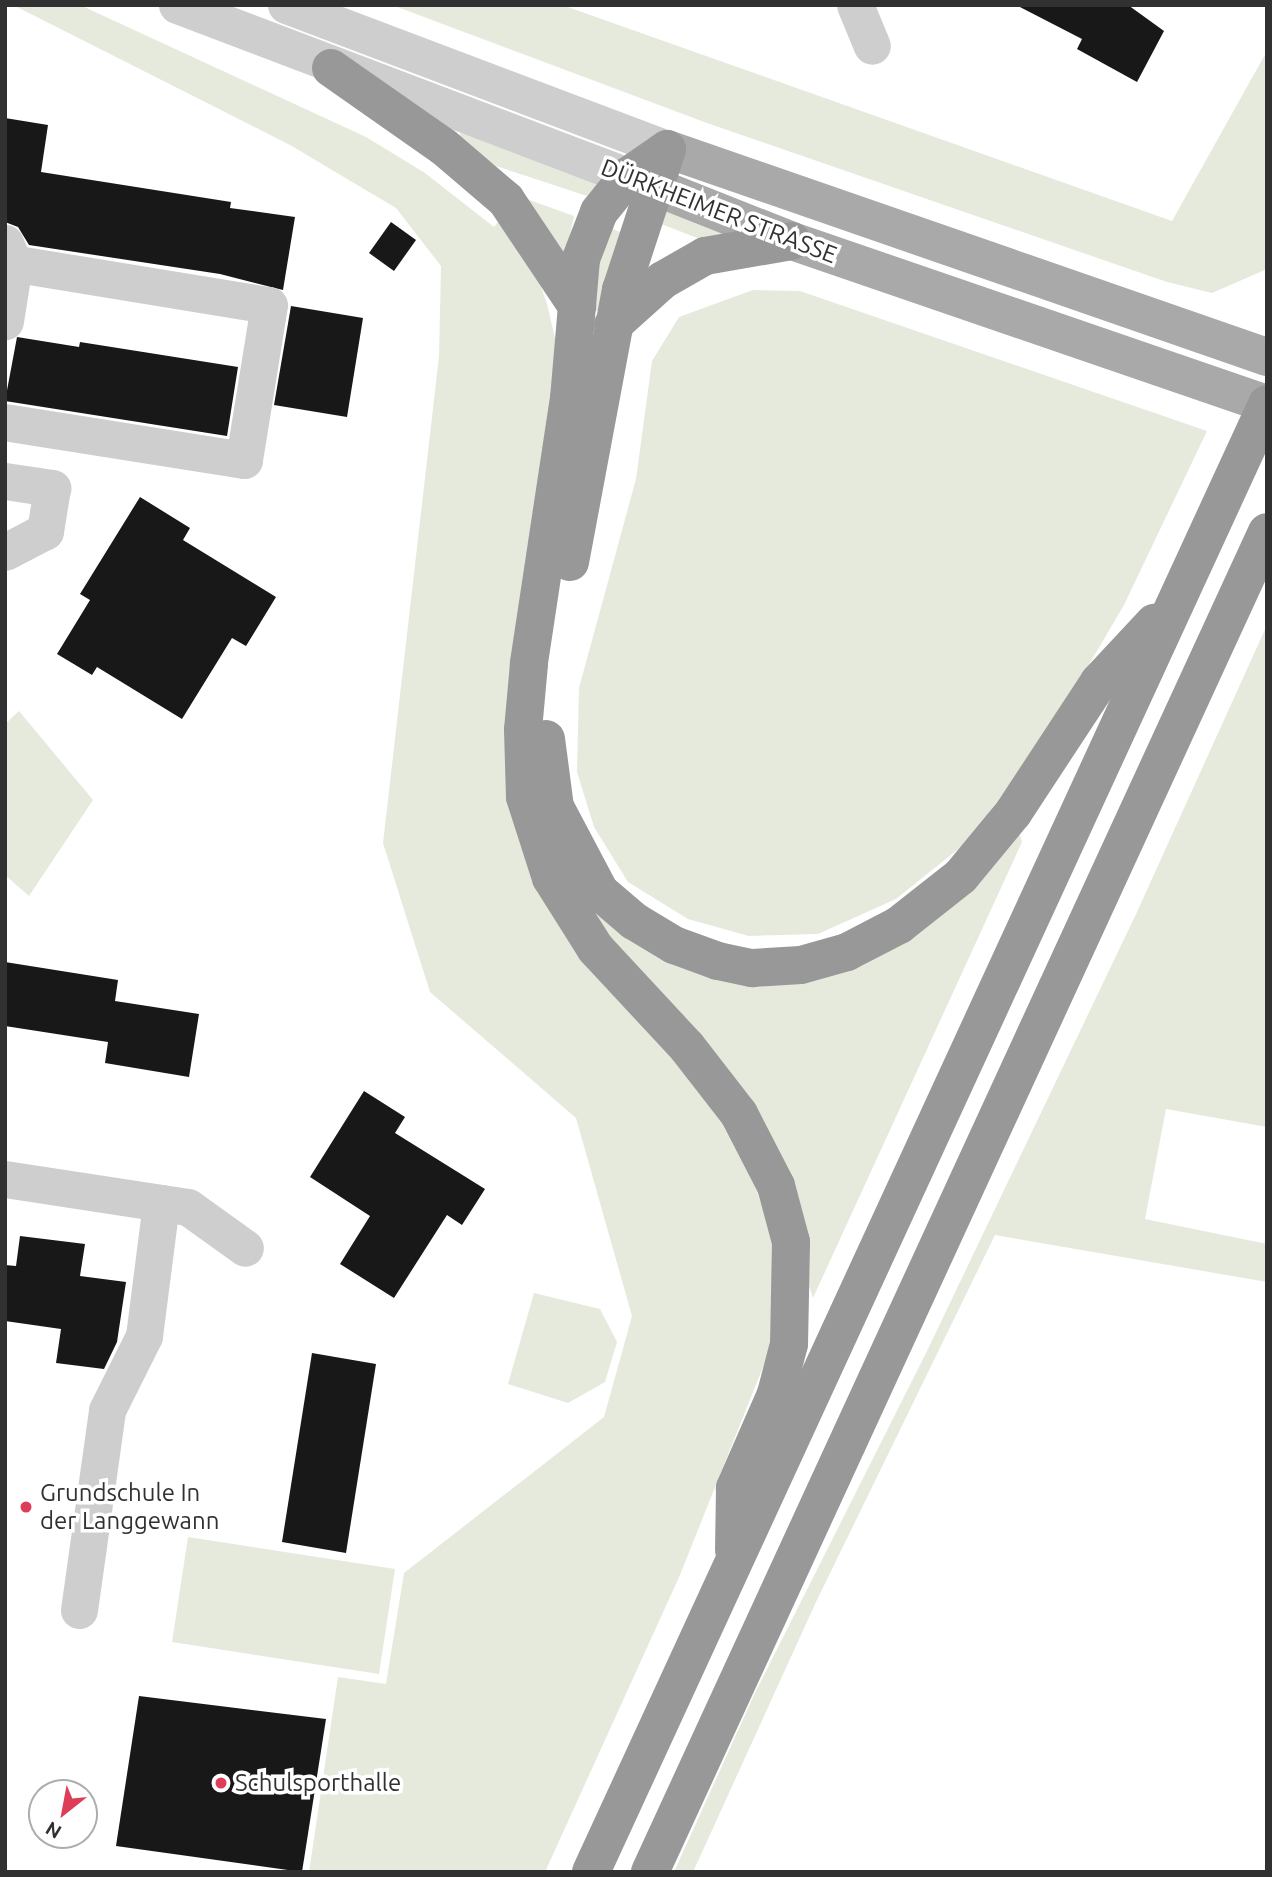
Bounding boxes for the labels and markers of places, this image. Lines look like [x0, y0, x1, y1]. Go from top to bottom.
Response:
place label: Grundschule In der Langgewann [40, 1479, 219, 1535]
marker: Grundschule In der Langgewann [18, 1499, 34, 1515]
place label: Schulsporthalle [235, 1769, 401, 1797]
marker: Schulsporthalle [213, 1775, 229, 1791]

